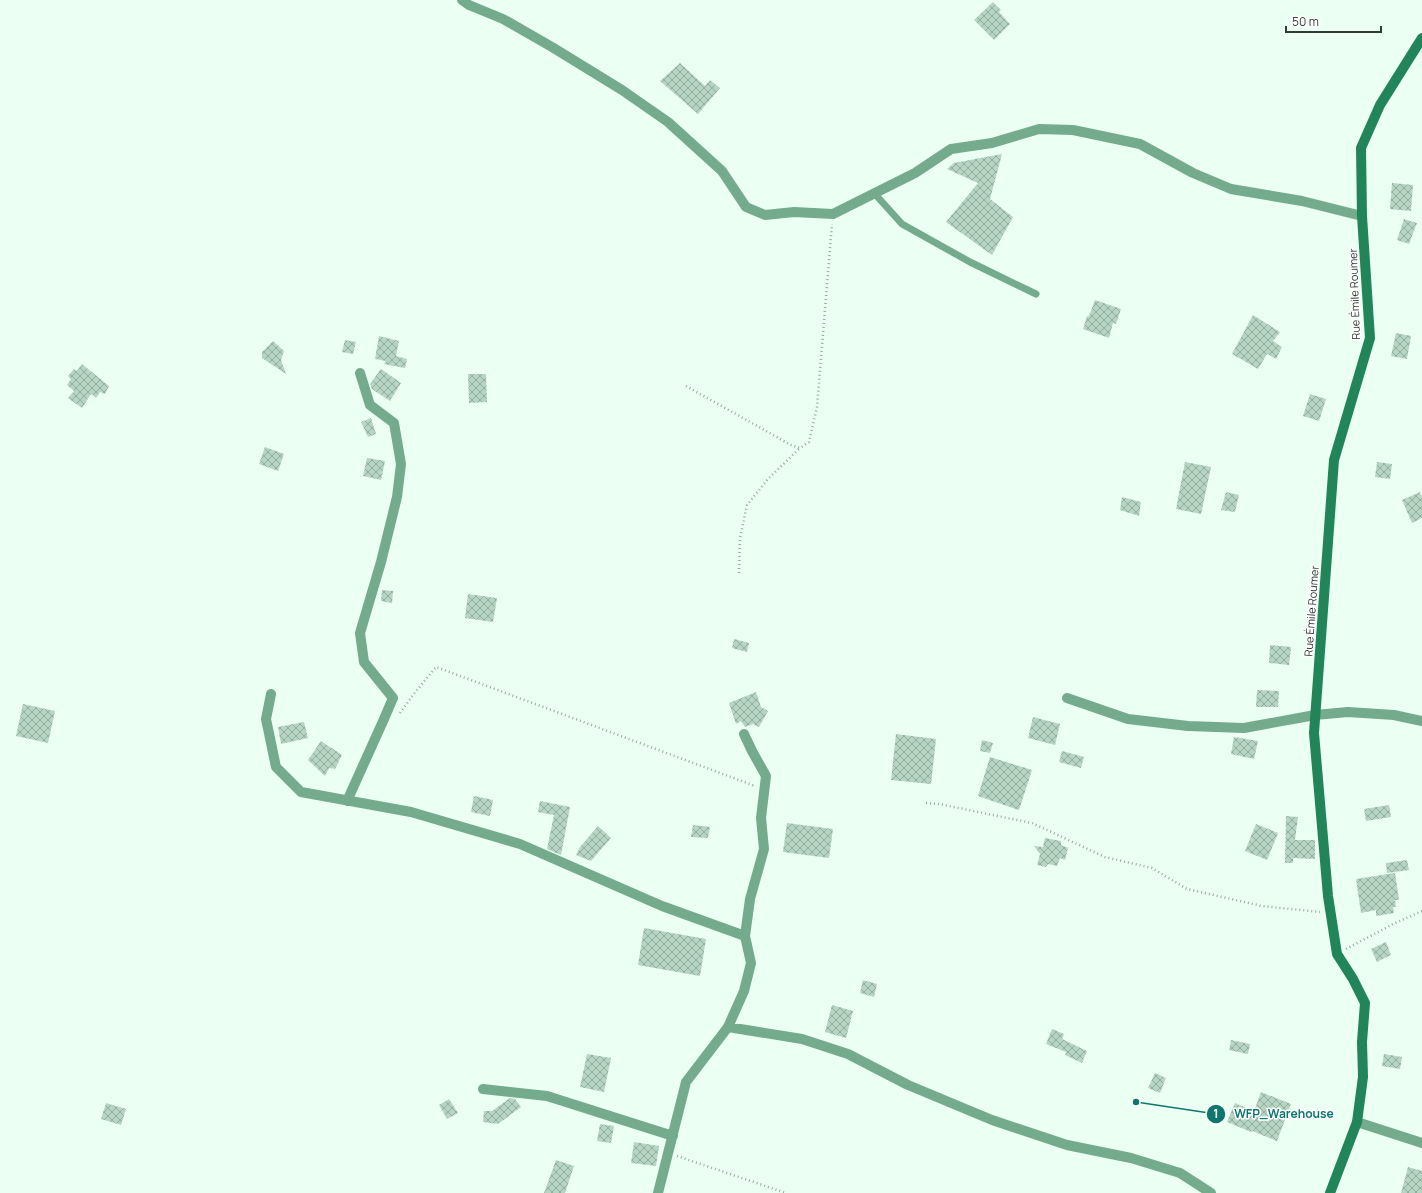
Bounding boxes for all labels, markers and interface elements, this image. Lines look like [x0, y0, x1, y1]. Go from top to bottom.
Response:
scale bar [1286, 8, 1381, 34]
text: 50 m [1292, 13, 1319, 30]
street label: Rue Émile Roumer [1345, 248, 1363, 340]
street label: Rue Émile Roumer [1300, 565, 1322, 657]
callout: WFP_Warehouse [1206, 1102, 1342, 1126]
text: 1 [1213, 1105, 1219, 1122]
text: WFP_Warehouse [1234, 1105, 1334, 1122]

